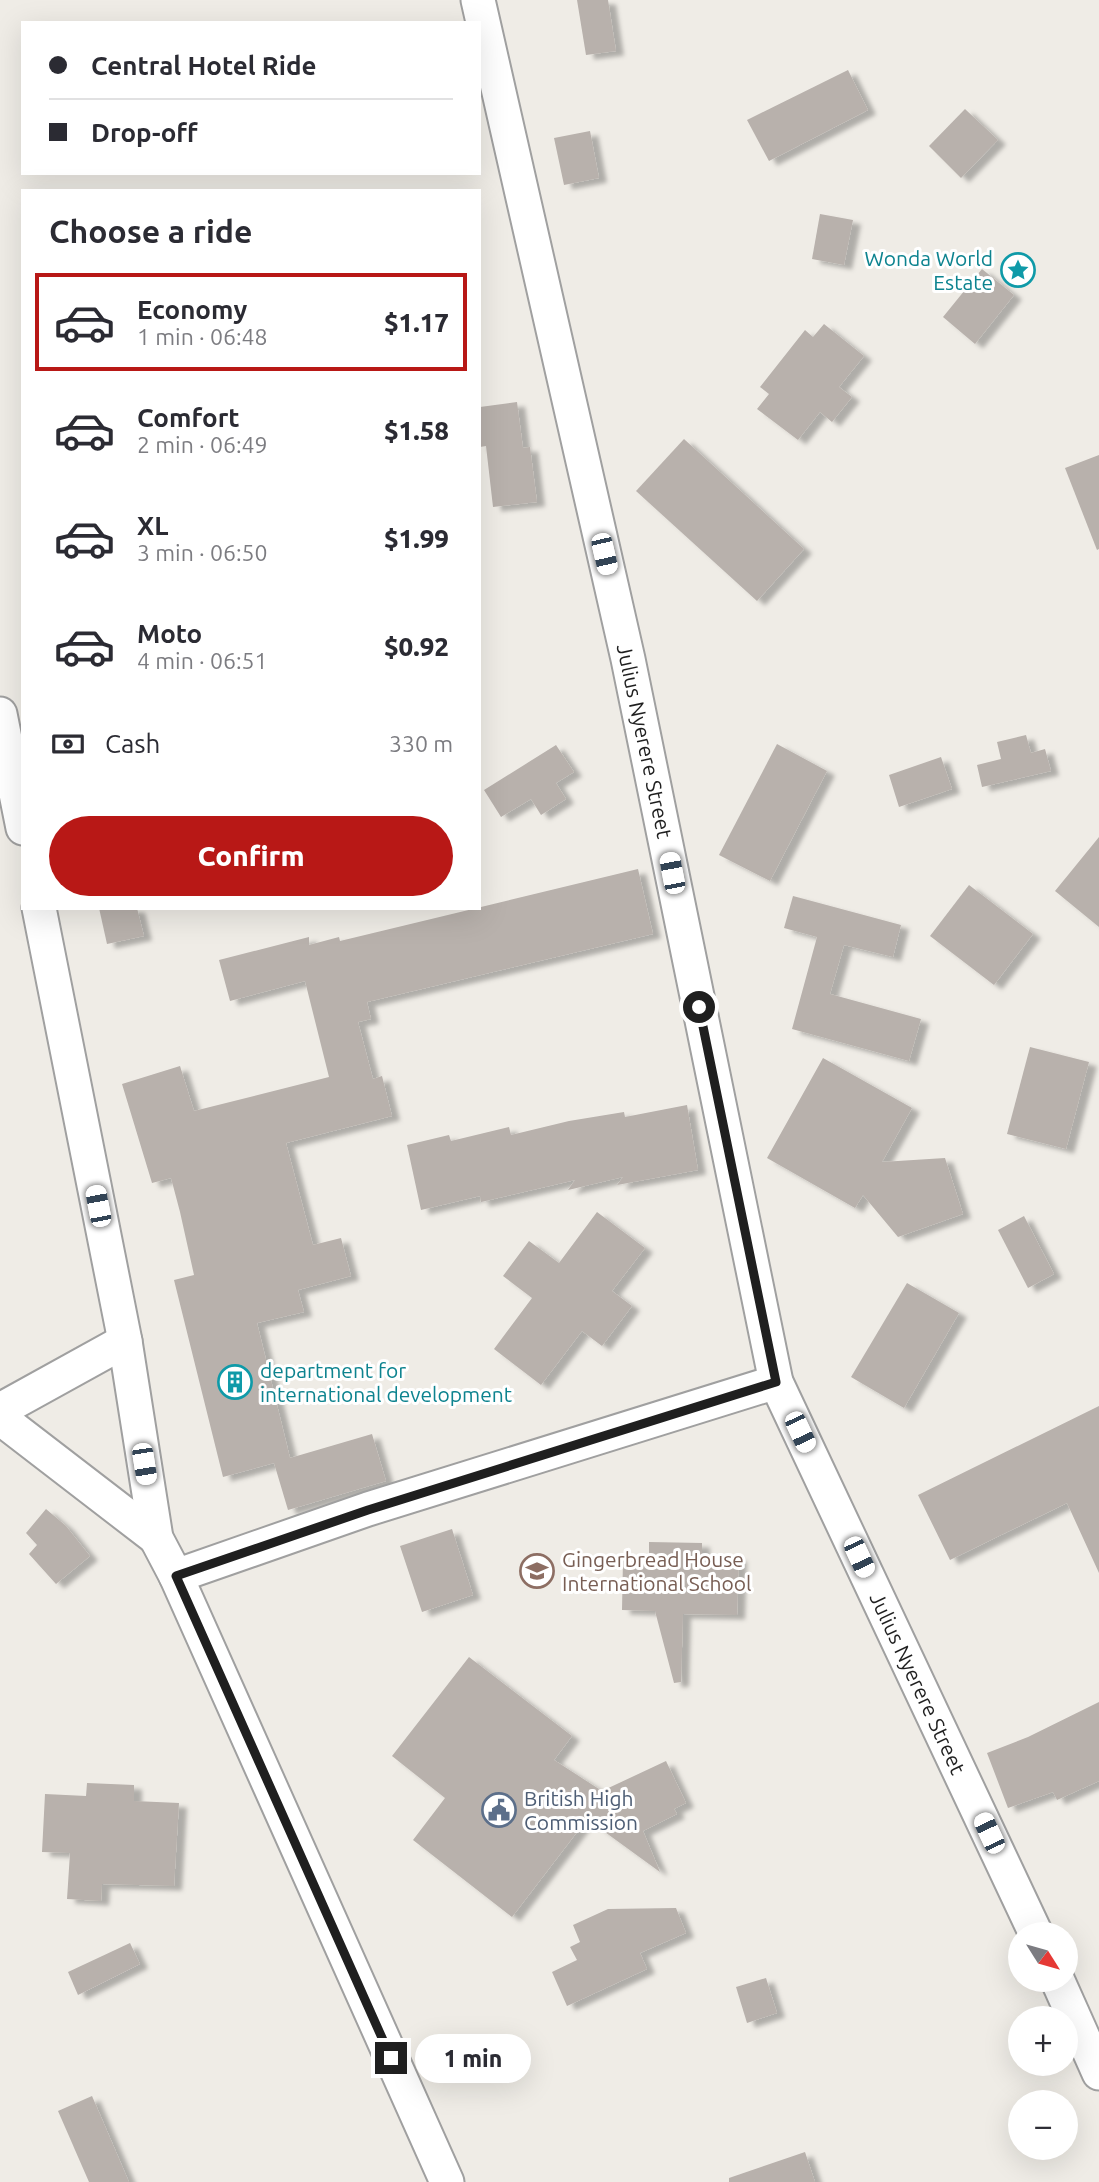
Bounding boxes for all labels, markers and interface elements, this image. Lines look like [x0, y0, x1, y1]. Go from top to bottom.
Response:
text: Central Hotel Ride [91, 51, 317, 80]
text: Drop-off [91, 118, 198, 147]
text: Choose a ride [49, 213, 252, 249]
place label: Wonda World Estate [865, 246, 993, 294]
place icon: Wonda World Estate [999, 251, 1037, 289]
icon: car [53, 291, 116, 354]
text: Economy [137, 295, 247, 324]
text: $1.17 [384, 308, 449, 337]
text: 1 min · 06:48 [137, 324, 268, 349]
icon: car [53, 399, 116, 462]
text: Comfort [137, 403, 240, 432]
text: $1.58 [384, 416, 449, 445]
text: 2 min · 06:49 [137, 432, 268, 457]
icon: car [53, 507, 116, 570]
text: XL [137, 511, 168, 540]
text: $1.99 [384, 524, 449, 553]
car [590, 531, 619, 577]
text: 3 min · 06:50 [137, 540, 268, 565]
icon: car [53, 615, 116, 678]
text: Moto [137, 619, 202, 648]
text: $0.92 [384, 632, 449, 661]
street label: Julius Nyerere Street [613, 642, 677, 840]
text: 4 min · 06:51 [137, 648, 268, 673]
icon: cash [49, 725, 87, 763]
text: Cash [105, 729, 160, 758]
text: 330 m [389, 731, 453, 756]
button: Confirm [49, 816, 453, 896]
car [658, 850, 687, 896]
route start [683, 991, 715, 1023]
car [84, 1183, 113, 1229]
place label: department for international development [260, 1358, 512, 1406]
building icon: department for international development [216, 1363, 254, 1401]
car [782, 1409, 819, 1455]
car [131, 1442, 158, 1486]
car [841, 1534, 878, 1580]
place label: Gingerbread House International School [562, 1547, 751, 1595]
school or university icon: Gingerbread House International School [518, 1552, 556, 1590]
street label: Julius Nyerere Street [865, 1588, 971, 1778]
place label: British High Commission [524, 1786, 638, 1834]
public building icon: British High Commission [480, 1791, 518, 1829]
car [971, 1810, 1008, 1856]
north arrow [1008, 1922, 1078, 1992]
map controls [1008, 1922, 1078, 2160]
button: + [1008, 2006, 1078, 2076]
callout: 1 min [416, 2034, 531, 2082]
route end [375, 2042, 407, 2074]
text: 1 min [444, 2046, 502, 2071]
button: − [1008, 2090, 1078, 2160]

